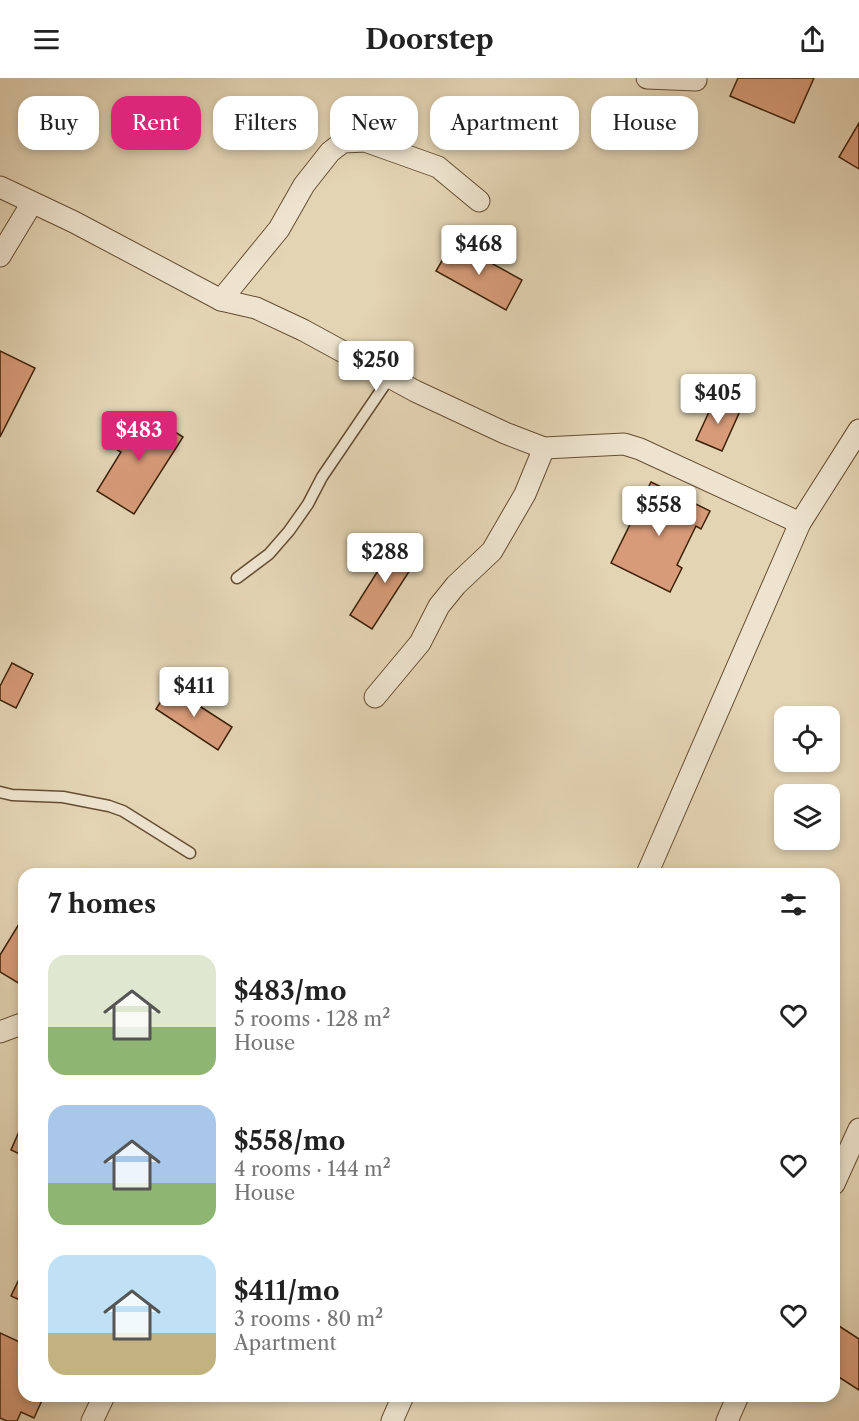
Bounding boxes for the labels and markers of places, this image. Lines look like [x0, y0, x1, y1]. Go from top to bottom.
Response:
pin: $468 [443, 225, 515, 276]
pin: $250 [340, 341, 412, 392]
pin: $405 [682, 374, 754, 425]
pin: $483 [103, 411, 175, 462]
pin: $558 [623, 486, 695, 537]
pin: $288 [349, 533, 421, 584]
pin: $411 [158, 667, 230, 718]

